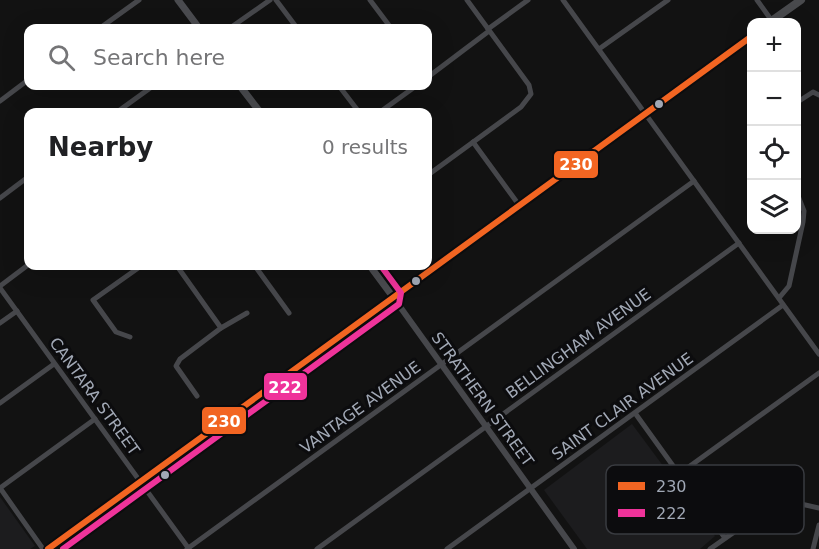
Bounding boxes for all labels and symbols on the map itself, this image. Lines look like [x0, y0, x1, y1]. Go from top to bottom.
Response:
unlabelled marker [653, 98, 665, 110]
line badge: 230 [553, 150, 599, 179]
text: 230 [559, 155, 593, 174]
unlabelled marker [410, 275, 422, 287]
street label: BELLINGHAM AVENUE [502, 284, 655, 402]
street label: STRATHERN STREET [428, 328, 538, 470]
street label: CANTARA STREET [45, 334, 144, 459]
street label: SAINT CLAIR AVENUE [548, 349, 697, 464]
street label: VANTAGE AVENUE [296, 357, 424, 458]
line badge: 222 [263, 372, 308, 401]
text: 222 [268, 378, 302, 397]
line badge: 230 [201, 406, 247, 435]
text: 230 [207, 412, 241, 431]
legend [606, 465, 804, 534]
unlabelled marker [159, 469, 171, 481]
text: 230 [656, 477, 687, 496]
text: 222 [656, 504, 687, 523]

